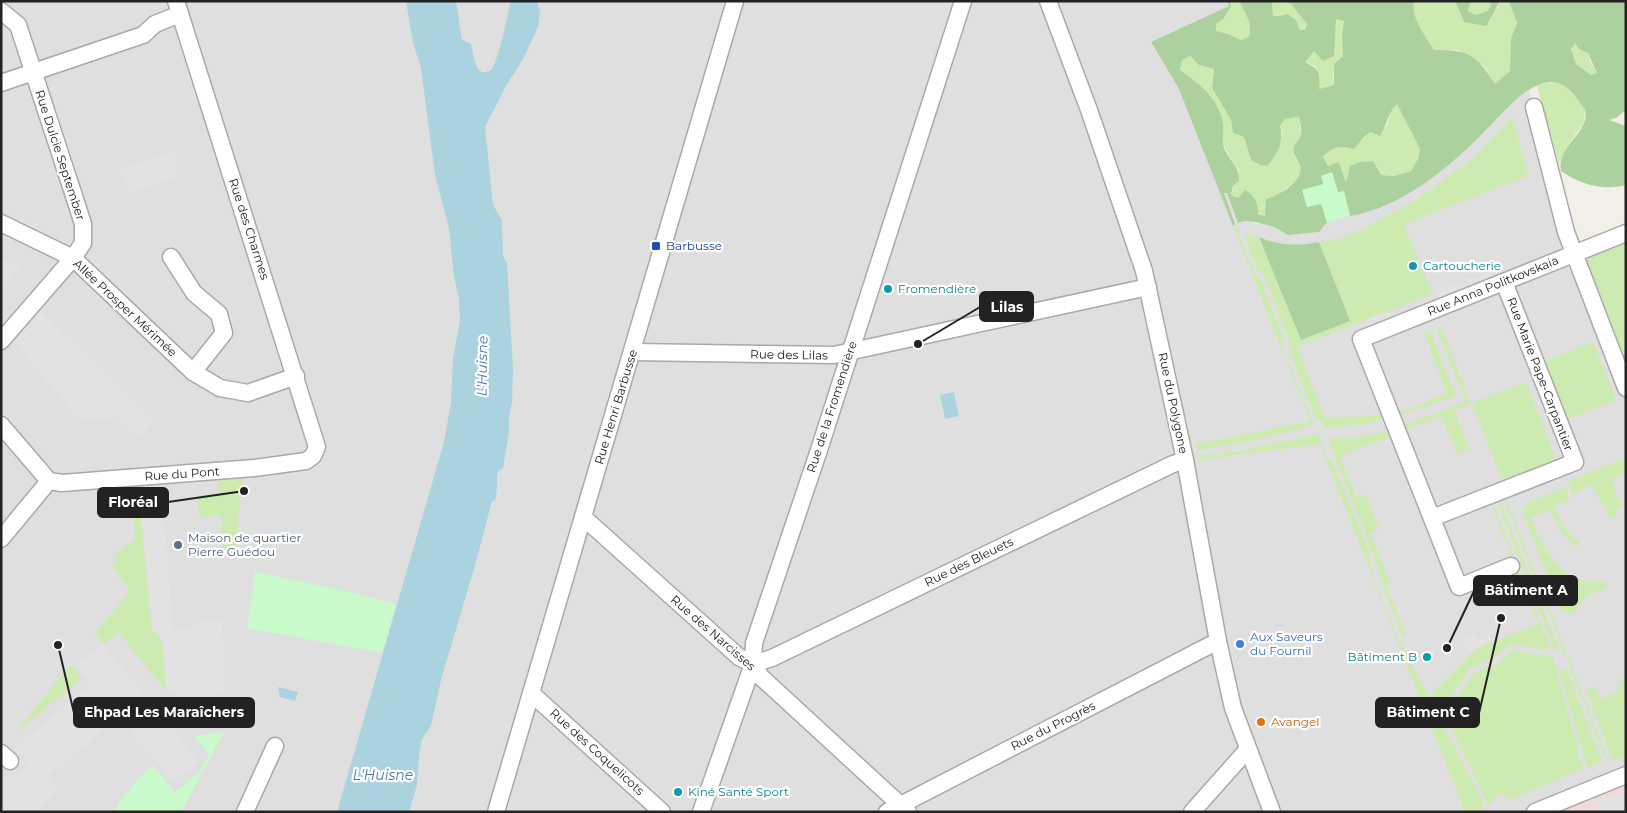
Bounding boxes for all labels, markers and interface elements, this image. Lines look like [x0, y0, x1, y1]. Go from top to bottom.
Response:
street label: Rue Dulcie September [32, 88, 89, 222]
street label: Rue des Charmes [226, 176, 273, 282]
place label: Barbusse [666, 238, 722, 253]
marker: Barbusse [650, 240, 662, 252]
street label: Rue Anna Politkovskaia [1425, 252, 1561, 319]
street label: Allée Prosper Mérimée [70, 256, 180, 360]
place label: Cartoucherie [1423, 258, 1501, 273]
marker: Cartoucherie [1407, 260, 1419, 272]
place label: Fromendière [898, 281, 976, 296]
marker: Fromendière [882, 283, 894, 295]
callout: Lilas [980, 292, 1033, 321]
street label: Rue Marie Pape-Carpantier [1504, 295, 1577, 453]
text: Lilas [991, 298, 1024, 316]
water label: L'Huisne [472, 336, 492, 396]
street label: Rue de la Fromendière [803, 339, 860, 474]
street label: Rue des Lilas [750, 346, 828, 363]
street label: Rue Henri Barbusse [591, 348, 640, 466]
street label: Rue du Polygone [1155, 351, 1192, 455]
street label: Rue du Pont [144, 463, 220, 484]
callout: Floréal [98, 488, 168, 517]
text: Floréal [108, 493, 158, 511]
place label: Maison de quartier Pierre Guédou [188, 530, 302, 559]
street label: Rue des Bleuets [922, 533, 1016, 590]
marker: Maison de quartier Pierre Guédou [172, 539, 184, 551]
callout: Bâtiment A [1474, 576, 1577, 605]
text: Bâtiment A [1484, 581, 1568, 599]
street label: Rue des Narcisses [668, 592, 759, 674]
place label: Aux Saveurs du Fournil [1250, 629, 1323, 658]
marker: Aux Saveurs du Fournil [1234, 638, 1246, 650]
place label: Bâtiment B [1348, 649, 1417, 664]
marker: Bâtiment B [1421, 651, 1433, 663]
callout: Ehpad Les Maraîchers [74, 698, 254, 727]
street label: Rue du Progrès [1008, 698, 1098, 753]
callout: Bâtiment C [1376, 698, 1479, 727]
text: Ehpad Les Maraîchers [84, 703, 245, 721]
text: Bâtiment C [1386, 703, 1470, 721]
street label: Rue des Coquelicots [547, 705, 648, 798]
place label: Avangel [1271, 714, 1319, 729]
marker: Avangel [1255, 716, 1267, 728]
water label: L'Huisne [353, 766, 413, 784]
place label: Kiné Santé Sport [688, 784, 789, 799]
marker: Kiné Santé Sport [672, 786, 684, 798]

